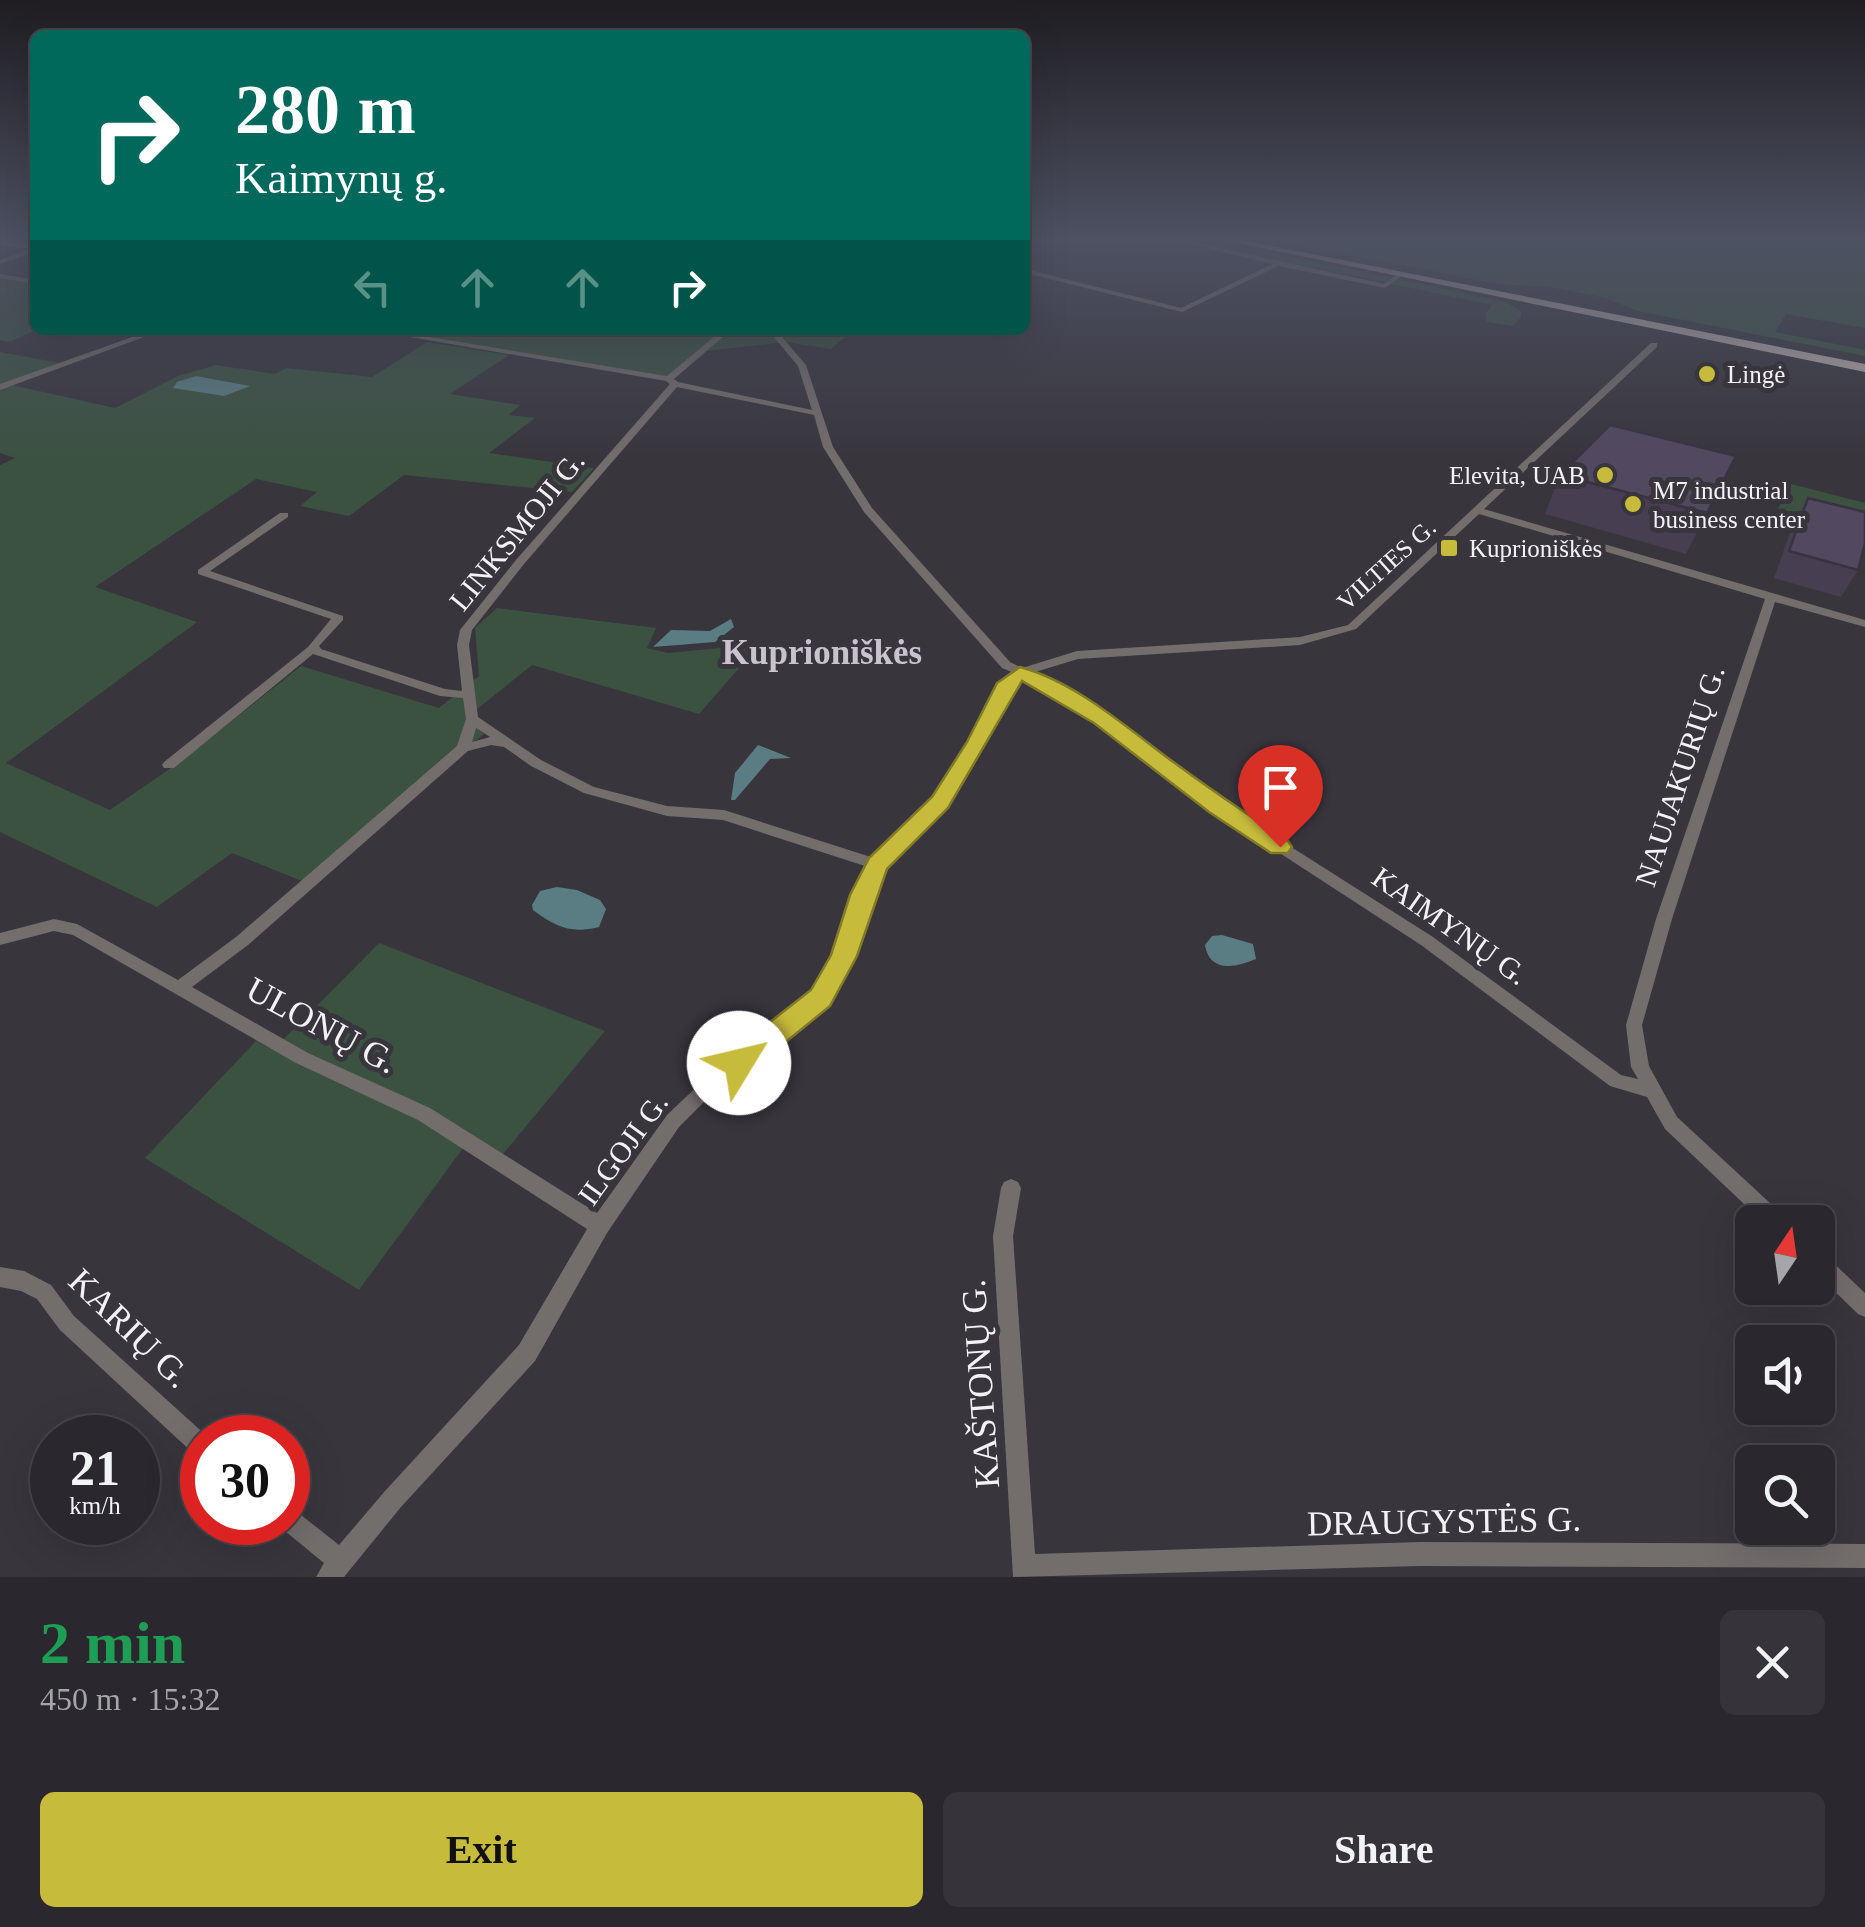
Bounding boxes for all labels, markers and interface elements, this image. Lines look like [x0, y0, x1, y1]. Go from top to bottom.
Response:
icon: right [70, 70, 200, 200]
text: 280 m [235, 71, 416, 148]
text: Kaimynų g. [235, 153, 447, 203]
icon: left [345, 260, 400, 315]
icon: ahead [450, 260, 505, 315]
icon: ahead [555, 260, 610, 315]
icon: right [660, 260, 715, 315]
place label: Lingė [1727, 361, 1785, 388]
marker: Lingė [1696, 363, 1718, 385]
street label: LINKSMOJI G. [442, 445, 591, 617]
place label: Elevita, UAB [1449, 462, 1585, 489]
marker: Elevita, UAB [1594, 464, 1616, 486]
place label: M7 industrial business center [1653, 477, 1806, 533]
marker: M7 industrial business center [1622, 493, 1644, 515]
street label: VILTIES G. [1332, 513, 1441, 615]
place label: Kuprioniškės [1469, 535, 1602, 562]
marker: Kuprioniškės [1438, 537, 1460, 559]
district label: Kuprioniškės [722, 633, 922, 672]
street label: NAUJAKURIŲ G. [1628, 661, 1731, 890]
pin [1238, 745, 1323, 848]
icon: arrive [1253, 760, 1308, 815]
street label: KAIMYNŲ G. [1366, 860, 1534, 991]
street label: ULONŲ G. [240, 969, 404, 1081]
position arrow [687, 1011, 791, 1115]
street label: ILGOJI G. [571, 1086, 674, 1211]
north arrow [1735, 1205, 1835, 1305]
map controls [1735, 1205, 1835, 1545]
street label: KARIŲ G. [61, 1261, 198, 1396]
street label: KAŠTONŲ G. [954, 1278, 1007, 1490]
button: sound [1735, 1325, 1835, 1425]
speed limit sign: 30 [180, 1415, 310, 1545]
text: 21 [70, 1440, 120, 1496]
button: search [1735, 1445, 1835, 1545]
text: km/h [69, 1492, 121, 1519]
street label: DRAUGYSTĖS G. [1307, 1500, 1581, 1543]
text: 2 min [40, 1610, 185, 1676]
button: close [1720, 1610, 1825, 1715]
text: 450 m · 15:32 [40, 1681, 220, 1717]
button: Exit [40, 1792, 923, 1907]
button: Share [943, 1792, 1825, 1907]

